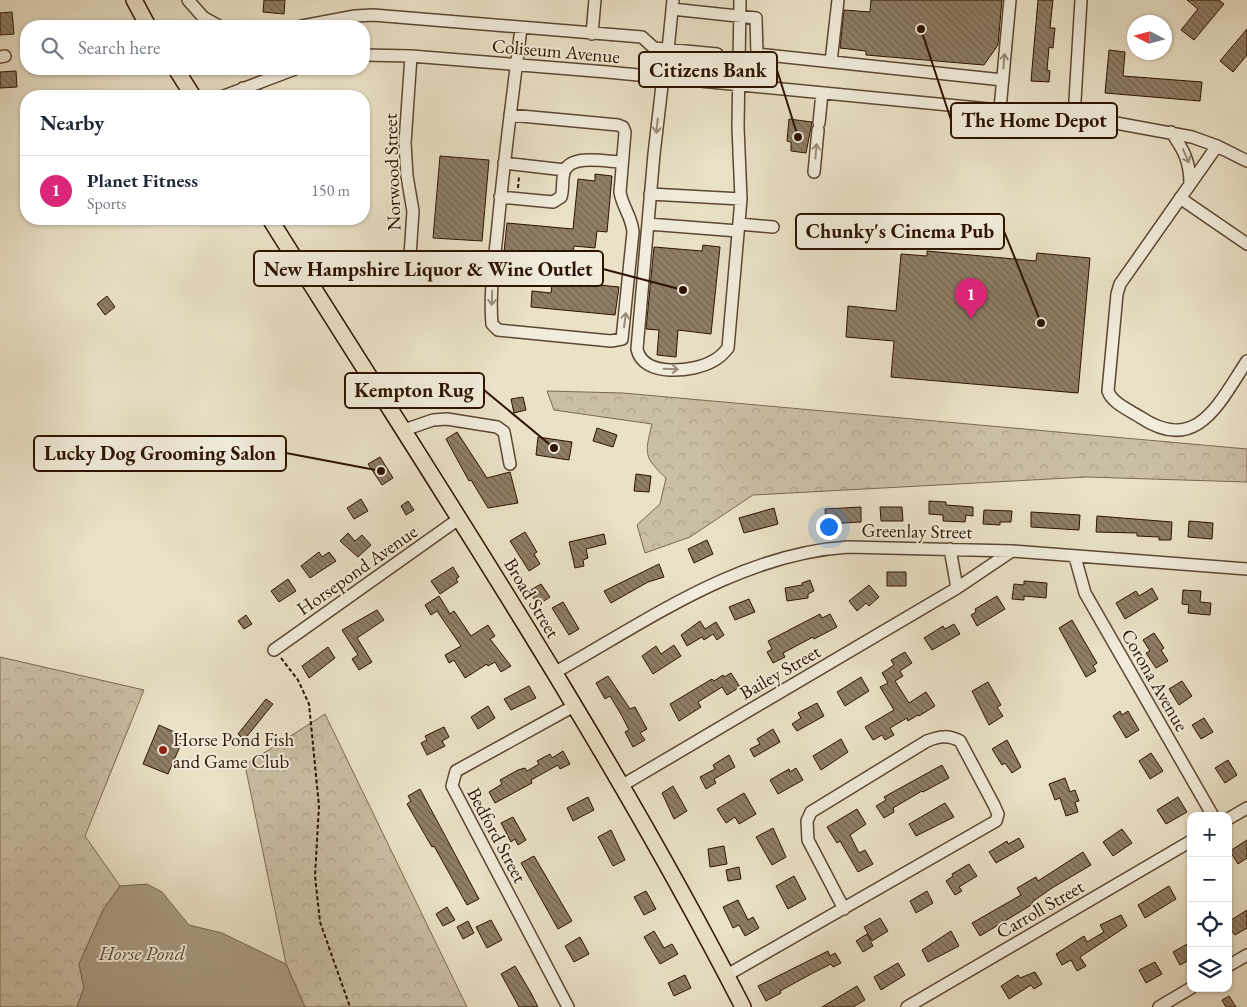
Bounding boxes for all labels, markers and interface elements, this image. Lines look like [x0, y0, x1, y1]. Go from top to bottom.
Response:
north arrow [1127, 15, 1172, 60]
search box [20, 20, 370, 75]
street label: Coliseum Avenue [491, 33, 621, 69]
icon: search [38, 34, 66, 62]
text: Search here [78, 35, 160, 60]
callout: Citizens Bank [639, 52, 777, 87]
one-way arrow [1000, 53, 1009, 69]
text: Citizens Bank [649, 57, 768, 83]
callout: The Home Depot [951, 103, 1117, 138]
text: The Home Depot [961, 107, 1107, 133]
text: Nearby [40, 109, 104, 136]
street label: Norwood Street [377, 113, 407, 231]
one-way arrow [652, 117, 662, 133]
one-way arrow [812, 143, 821, 159]
one-way arrow [1181, 148, 1191, 163]
text: Planet Fitness [87, 168, 198, 193]
text: 1 [52, 180, 60, 201]
text: 150 m [311, 180, 350, 201]
text: Sports [87, 193, 126, 214]
callout: Chunky's Cinema Pub [796, 214, 1004, 249]
text: Chunky's Cinema Pub [806, 218, 994, 244]
callout: New Hampshire Liquor & Wine Outlet [254, 251, 603, 286]
text: New Hampshire Liquor & Wine Outlet [263, 256, 593, 282]
pin: 1 [955, 278, 987, 319]
one-way arrow [487, 290, 496, 306]
one-way arrow [620, 312, 630, 328]
one-way arrow [663, 364, 679, 373]
callout: Kempton Rug [345, 373, 484, 408]
text: Kempton Rug [354, 377, 475, 403]
callout: Lucky Dog Grooming Salon [34, 436, 286, 471]
text: Lucky Dog Grooming Salon [44, 440, 276, 466]
your location [816, 514, 842, 540]
street label: Greenlay Street [861, 518, 973, 544]
street label: Horsepond Avenue [292, 519, 422, 621]
street label: Broad Street [498, 553, 566, 643]
street label: Corona Avenue [1116, 624, 1194, 736]
street label: Bailey Street [735, 639, 825, 705]
place label: Horse Pond Fish and Game Club [173, 727, 294, 774]
marker: Horse Pond Fish and Game Club [157, 744, 169, 756]
street label: Bedford Street [461, 783, 533, 887]
map controls [1187, 812, 1232, 992]
button: + [1187, 812, 1232, 857]
button: − [1187, 857, 1232, 902]
street label: Carroll Street [992, 874, 1089, 944]
button: locate [1187, 902, 1232, 947]
water label: Horse Pond [98, 940, 186, 966]
button: layers [1187, 947, 1232, 992]

